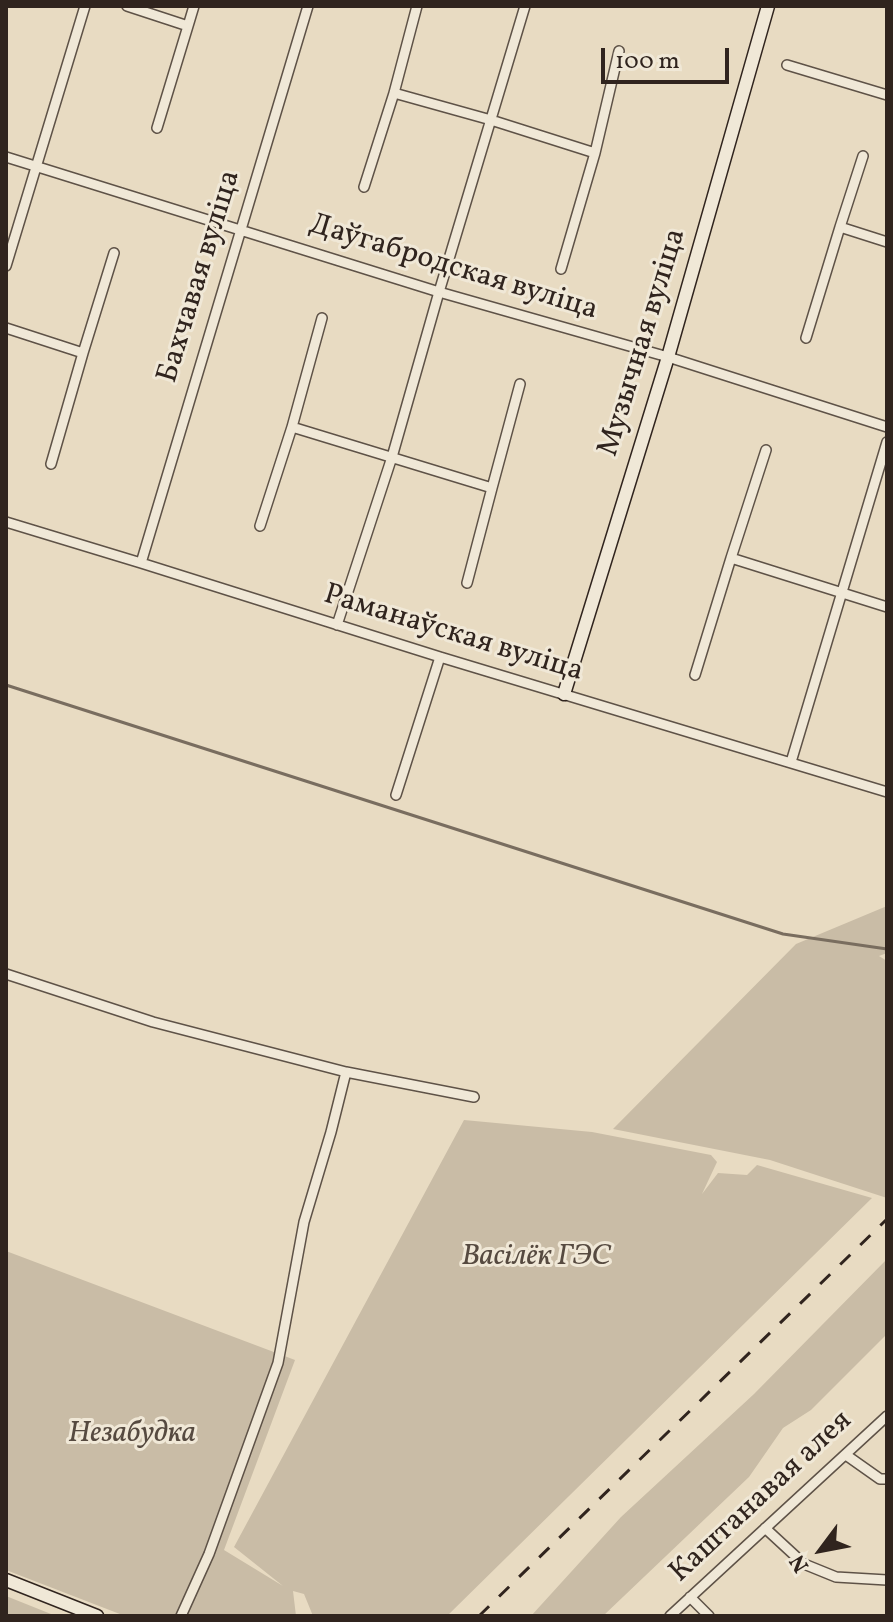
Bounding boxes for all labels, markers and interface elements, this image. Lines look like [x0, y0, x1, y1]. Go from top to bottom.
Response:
scale bar [605, 32, 733, 82]
text: 100 m [615, 45, 680, 79]
street label: Бахчавая вуліца [152, 166, 250, 388]
street label: Даўгабродская вуліца [304, 208, 602, 330]
street label: Музычная вуліца [592, 225, 696, 461]
street label: Раманаўская вуліца [319, 578, 587, 692]
park label: Васілёк ГЭС [461, 1240, 611, 1276]
street label: Каштанавая алея [663, 1404, 861, 1592]
park label: Незабудка [68, 1417, 196, 1453]
north arrow [781, 1510, 861, 1590]
text: N [783, 1548, 818, 1578]

